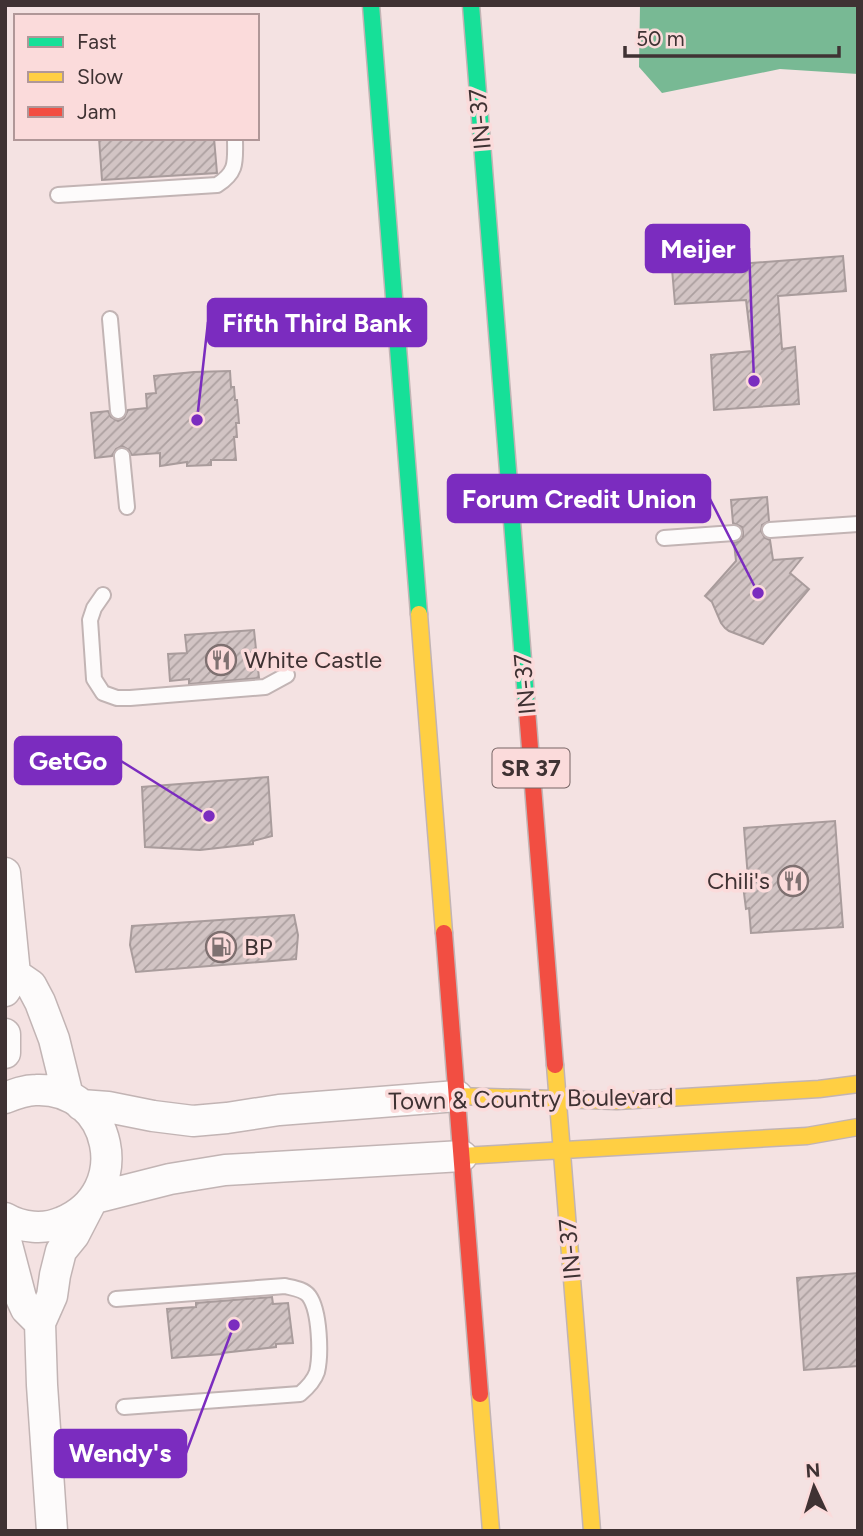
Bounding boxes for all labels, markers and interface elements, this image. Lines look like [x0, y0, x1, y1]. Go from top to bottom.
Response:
legend [14, 14, 259, 140]
scale bar [625, 14, 838, 58]
text: 50 m [636, 26, 685, 51]
text: Fast [77, 29, 117, 54]
text: Slow [77, 64, 123, 89]
street label: IN-37 [462, 87, 497, 151]
text: Jam [77, 99, 116, 124]
callout: Meijer [646, 225, 749, 272]
text: Meijer [660, 233, 736, 265]
callout: Fifth Third Bank [208, 299, 426, 346]
text: Fifth Third Bank [222, 307, 412, 339]
callout: Forum Credit Union [448, 475, 710, 522]
text: Forum Credit Union [462, 483, 696, 515]
restaurant icon: White Castle [204, 643, 238, 677]
place label: White Castle [244, 645, 382, 674]
street label: IN-37 [507, 652, 542, 716]
callout: GetGo [15, 737, 121, 784]
text: GetGo [29, 745, 107, 777]
road number: SR 37 [492, 748, 570, 788]
restaurant icon: Chili's [776, 864, 810, 898]
place label: Chili's [707, 866, 770, 895]
fuel station icon: BP [204, 930, 238, 964]
place label: BP [244, 932, 273, 961]
street label: Town & Country Boulevard [388, 1082, 674, 1115]
street label: IN-37 [552, 1217, 587, 1281]
callout: Wendy's [55, 1430, 186, 1477]
text: Wendy's [69, 1437, 171, 1469]
north arrow [779, 1452, 849, 1522]
text: N [805, 1459, 821, 1483]

